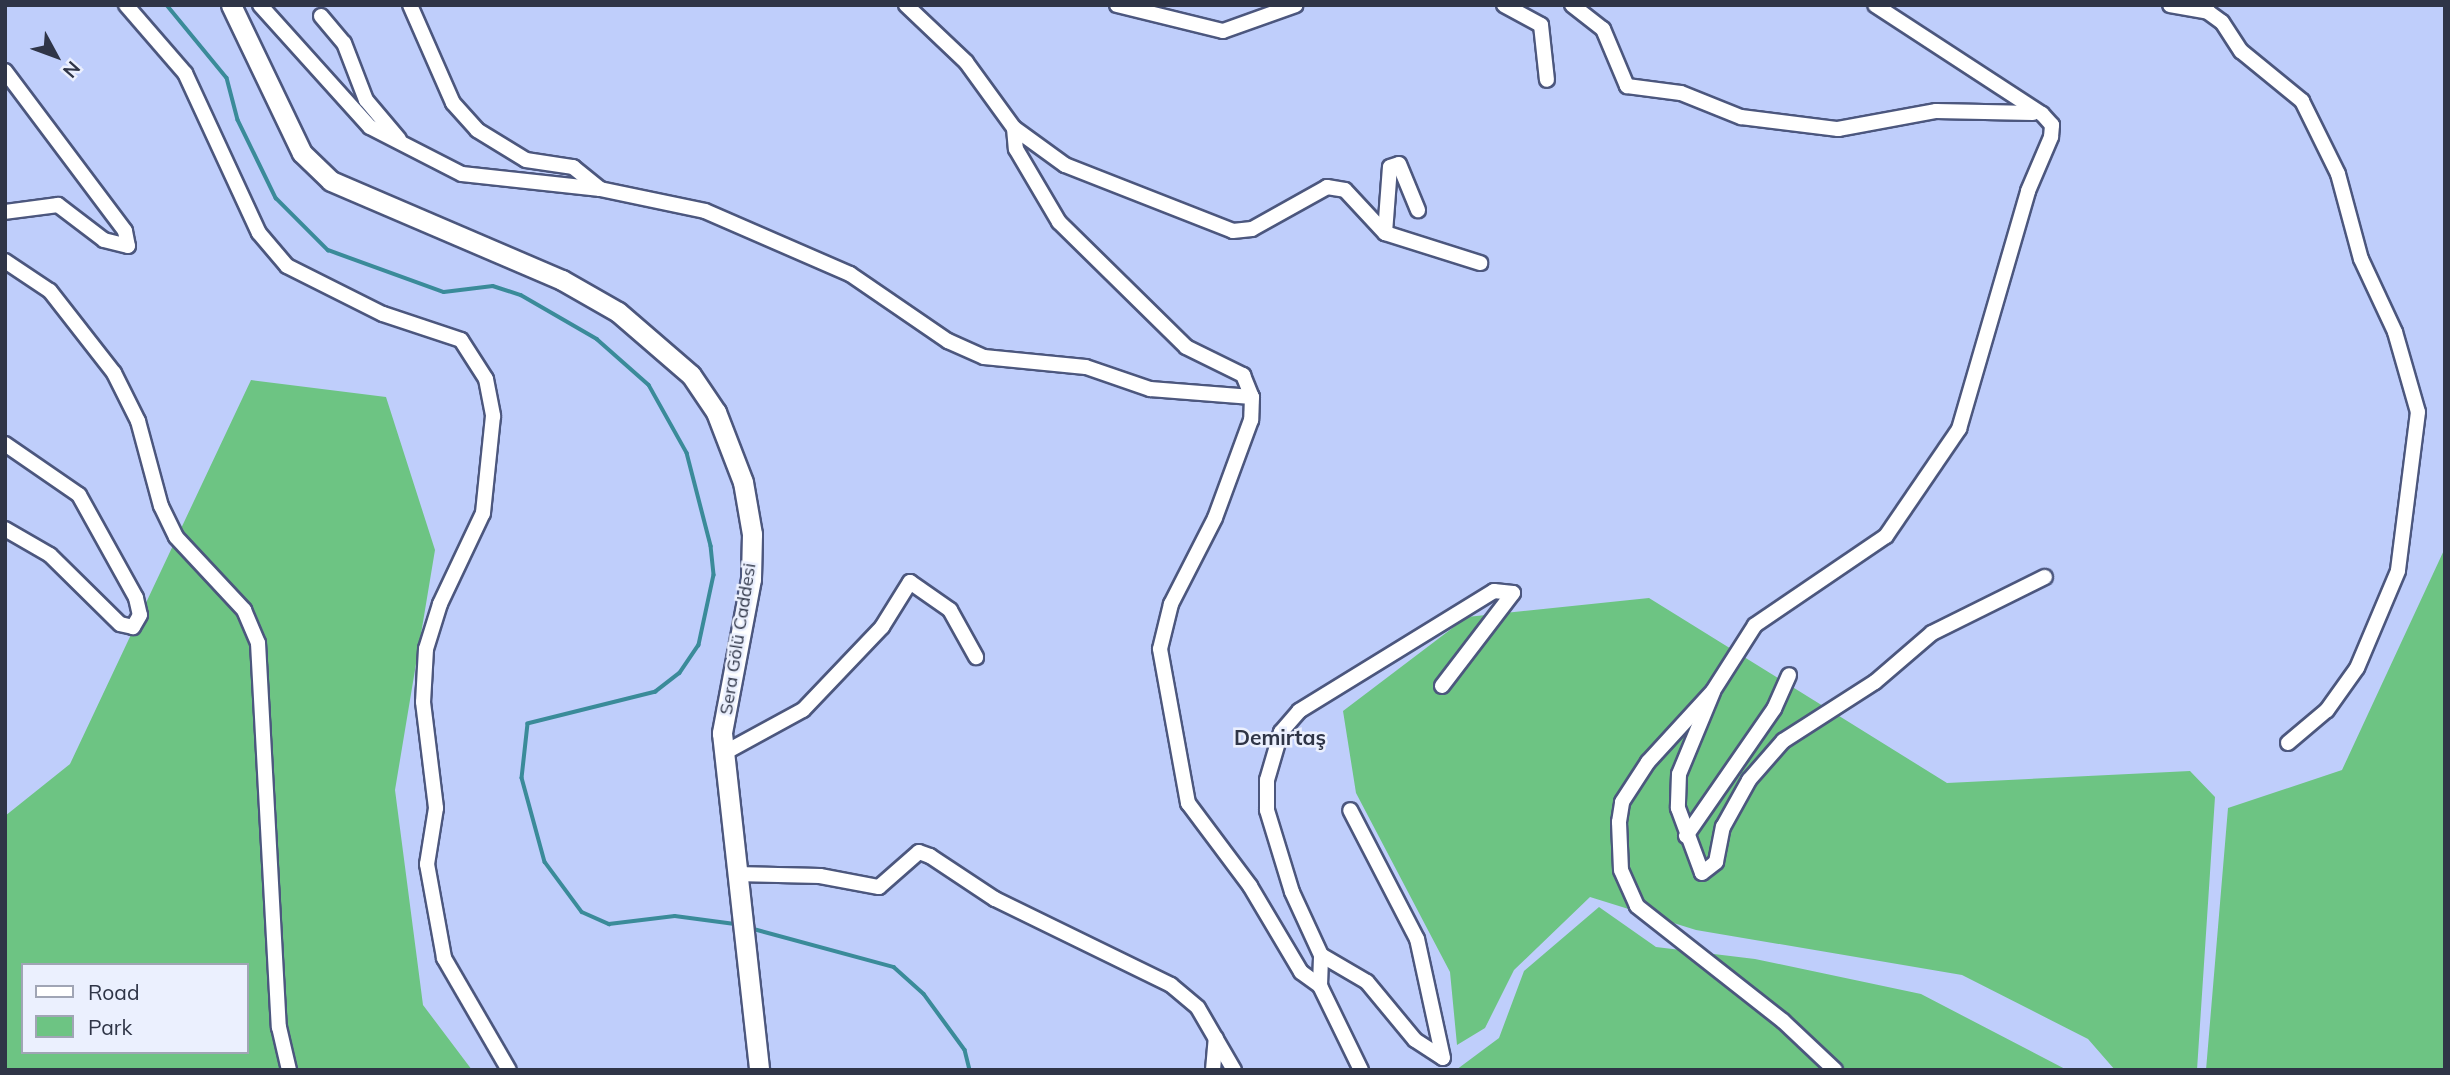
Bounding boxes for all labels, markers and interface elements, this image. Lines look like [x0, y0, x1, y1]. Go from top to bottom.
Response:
north arrow [21, 21, 91, 91]
text: N [58, 56, 86, 83]
street label: Sera Gölü Caddesi [715, 562, 761, 716]
district label: Demirtaş [1234, 724, 1326, 750]
legend [21, 963, 248, 1054]
text: Road [88, 979, 139, 1005]
text: Park [88, 1014, 132, 1040]

